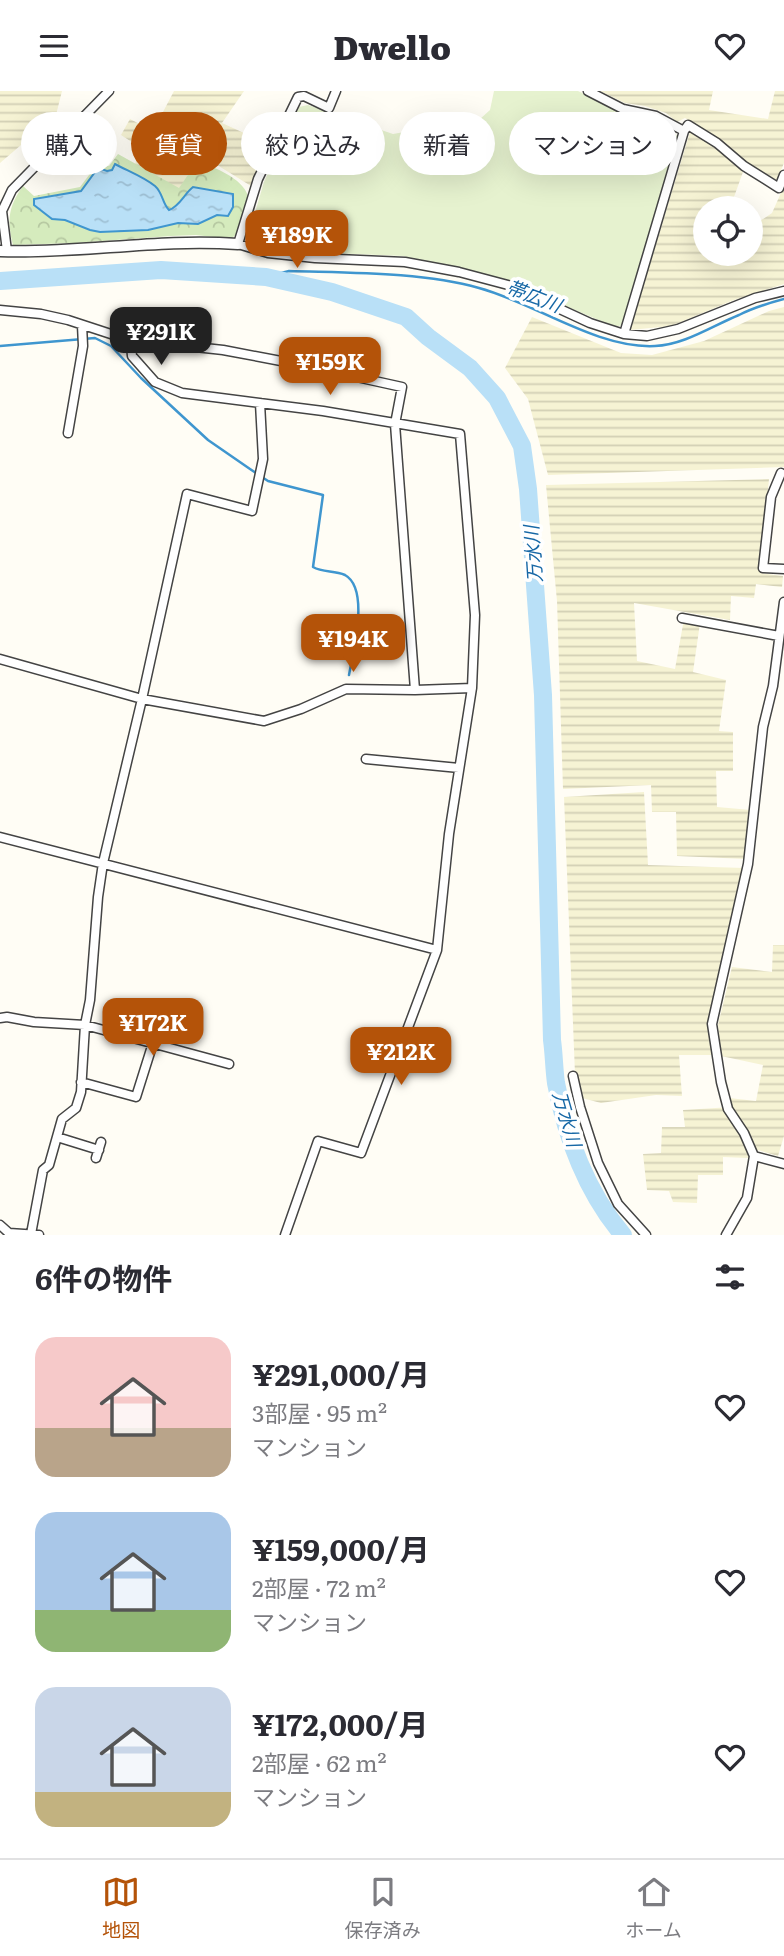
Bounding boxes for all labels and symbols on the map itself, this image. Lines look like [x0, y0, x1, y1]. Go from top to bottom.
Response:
pin: ¥189K [248, 211, 346, 270]
water label: 帯広川 [503, 272, 568, 319]
pin: ¥291K [112, 307, 210, 367]
pin: ¥159K [281, 337, 379, 397]
water label: 万水川 [516, 523, 548, 583]
pin: ¥194K [304, 615, 402, 674]
pin: ¥172K [104, 999, 202, 1058]
pin: ¥212K [352, 1027, 450, 1087]
water label: 万水川 [547, 1087, 590, 1152]

